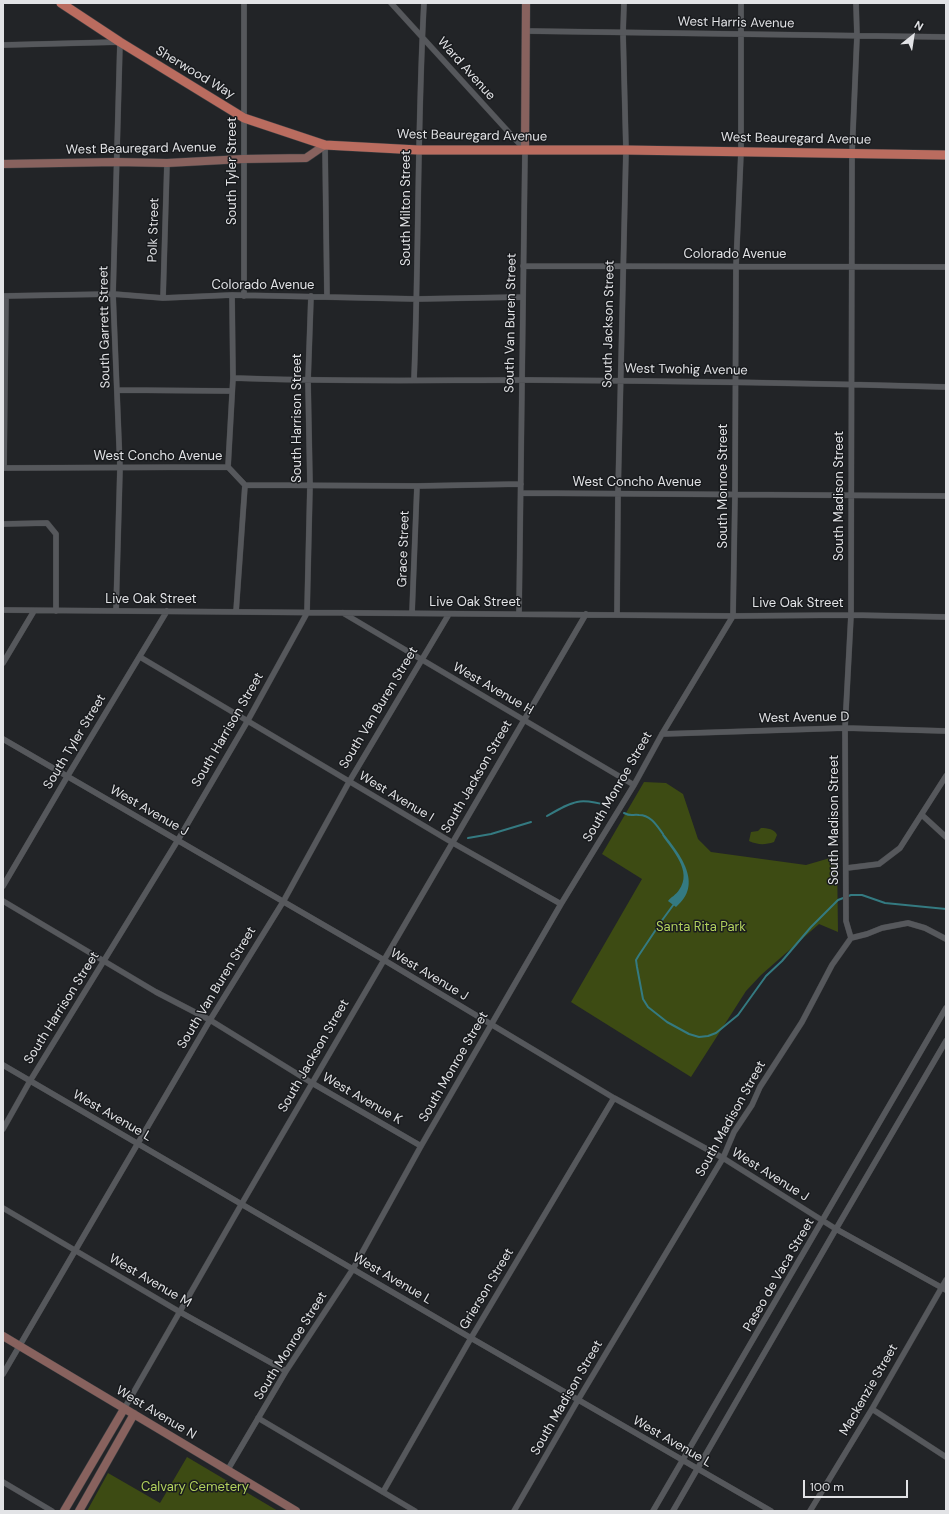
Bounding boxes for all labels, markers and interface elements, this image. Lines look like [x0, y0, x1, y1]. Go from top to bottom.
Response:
street label: West Harris Avenue [677, 14, 795, 32]
north arrow [893, 16, 933, 56]
text: N [912, 18, 926, 34]
street label: Ward Avenue [434, 34, 498, 104]
street label: Sherwood Way [152, 43, 238, 103]
street label: South Tyler Street [225, 117, 241, 225]
street label: West Beauregard Avenue [397, 127, 547, 145]
street label: West Beauregard Avenue [721, 130, 871, 148]
street label: West Beauregard Avenue [66, 140, 216, 158]
street label: South Milton Street [399, 150, 415, 266]
street label: Polk Street [145, 197, 163, 263]
street label: Colorado Avenue [683, 247, 787, 263]
street label: South Van Buren Street [502, 253, 520, 393]
street label: South Jackson Street [600, 260, 618, 388]
street label: South Garrett Street [96, 266, 114, 388]
street label: Colorado Avenue [211, 278, 315, 294]
street label: South Harrison Street [290, 353, 306, 483]
street label: West Twohig Avenue [624, 361, 748, 379]
street label: South Monroe Street [716, 424, 732, 548]
street label: South Madison Street [832, 431, 848, 561]
street label: West Concho Avenue [94, 449, 222, 465]
street label: West Concho Avenue [573, 475, 701, 491]
street label: Grace Street [395, 510, 413, 588]
street label: Live Oak Street [105, 592, 197, 608]
street label: Live Oak Street [429, 595, 521, 611]
street label: Live Oak Street [752, 596, 844, 612]
street label: South Van Buren Street [336, 644, 422, 772]
street label: West Avenue H [450, 660, 536, 718]
street label: South Harrison Street [189, 670, 267, 790]
street label: South Tyler Street [41, 692, 109, 792]
street label: West Avenue D [759, 709, 849, 727]
street label: South Jackson Street [438, 718, 516, 836]
street label: South Monroe Street [580, 729, 656, 845]
street label: South Madison Street [827, 755, 843, 885]
street label: West Avenue I [356, 768, 436, 826]
street label: West Avenue J [107, 782, 191, 840]
park label: Santa Rita Park [656, 920, 746, 936]
street label: South Van Buren Street [174, 924, 260, 1052]
street label: West Avenue J [387, 946, 471, 1004]
street label: South Harrison Street [21, 949, 103, 1067]
street label: South Jackson Street [275, 997, 353, 1115]
street label: South Monroe Street [416, 1009, 492, 1125]
street label: South Madison Street [693, 1058, 769, 1180]
street label: West Avenue K [319, 1070, 405, 1128]
street label: West Avenue L [70, 1087, 154, 1145]
street label: West Avenue J [728, 1145, 812, 1205]
street label: Paseo de Vaca Street [740, 1216, 818, 1334]
street label: Grierson Street [457, 1246, 517, 1332]
street label: West Avenue L [350, 1250, 434, 1308]
street label: West Avenue M [106, 1251, 194, 1311]
street label: South Monroe Street [251, 1289, 331, 1403]
street label: South Madison Street [528, 1338, 606, 1458]
street label: Mackenzie Street [836, 1341, 902, 1439]
street label: West Avenue N [113, 1383, 199, 1443]
street label: West Avenue L [630, 1413, 714, 1471]
scale bar [805, 1472, 910, 1498]
text: 100 m [810, 1479, 844, 1495]
park label: Calvary Cemetery [141, 1480, 249, 1496]

